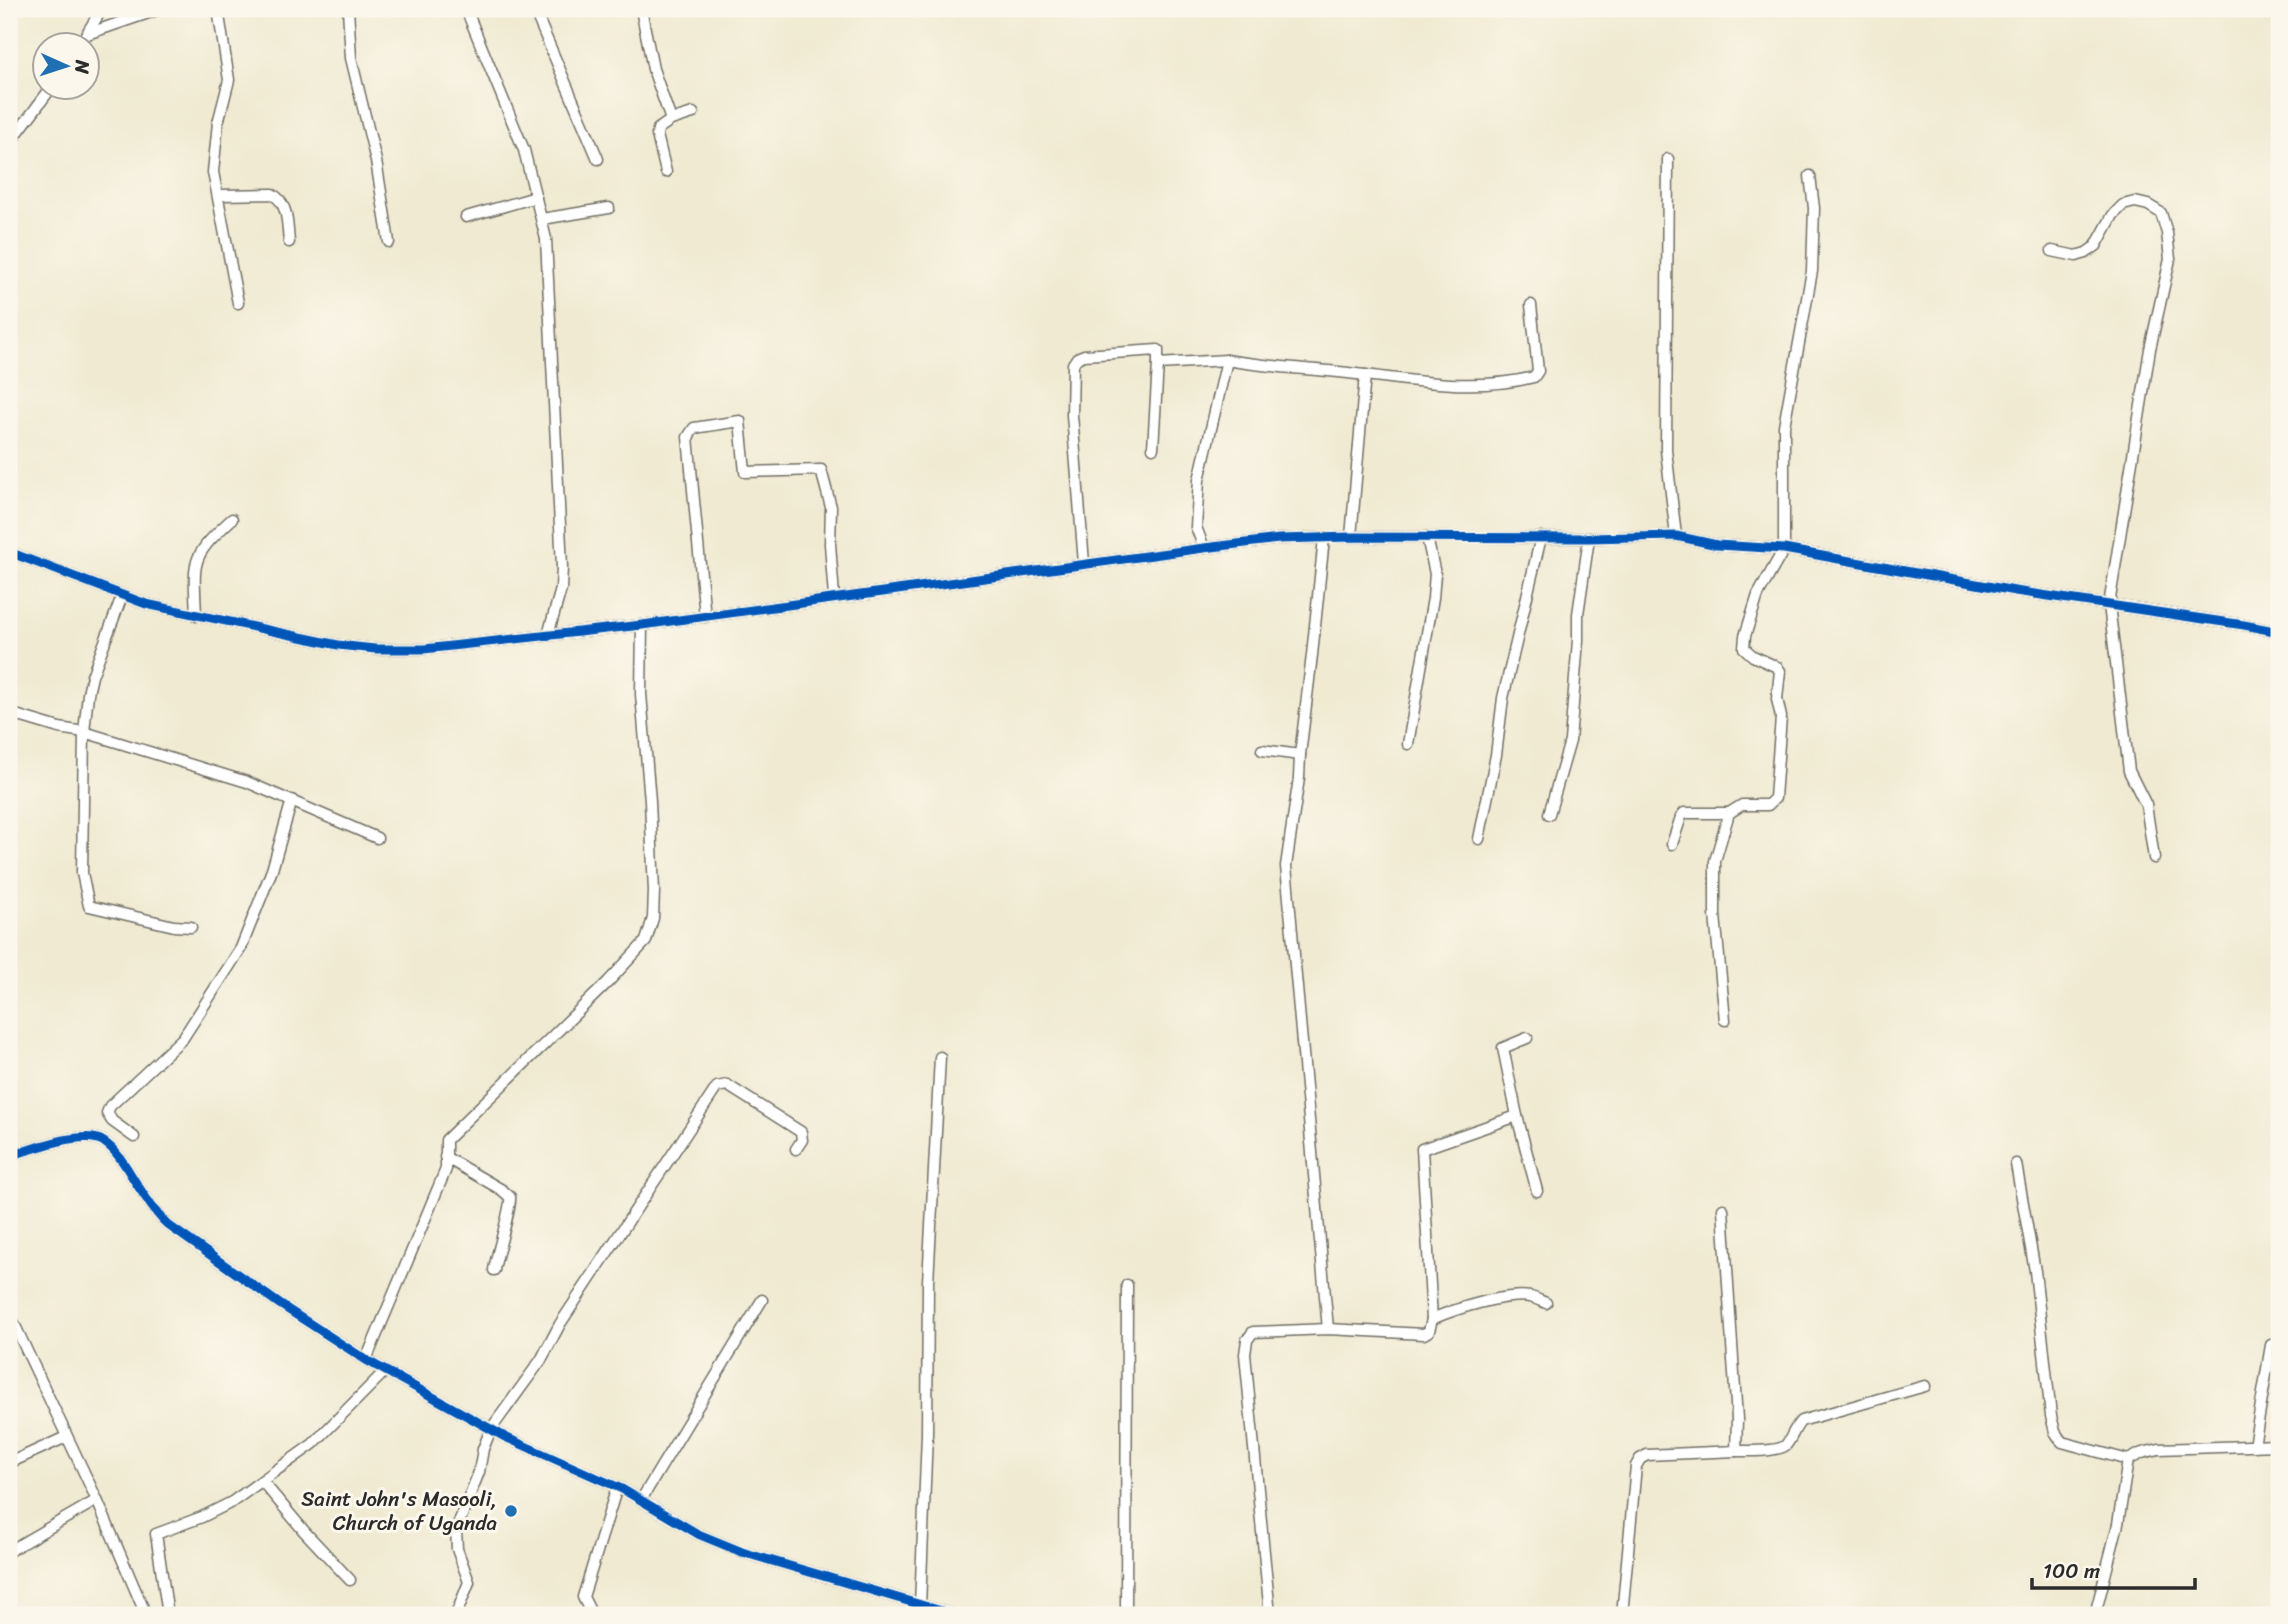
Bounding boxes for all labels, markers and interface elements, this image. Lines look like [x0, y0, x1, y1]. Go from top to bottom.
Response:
north arrow [32, 32, 102, 102]
text: N [66, 58, 99, 75]
place label: Saint John's Masooli, Church of Uganda [301, 1480, 497, 1542]
marker: Saint John's Masooli, Church of Uganda [503, 1503, 519, 1519]
scale bar [2032, 1547, 2195, 1591]
text: 100 m [2043, 1552, 2100, 1590]

